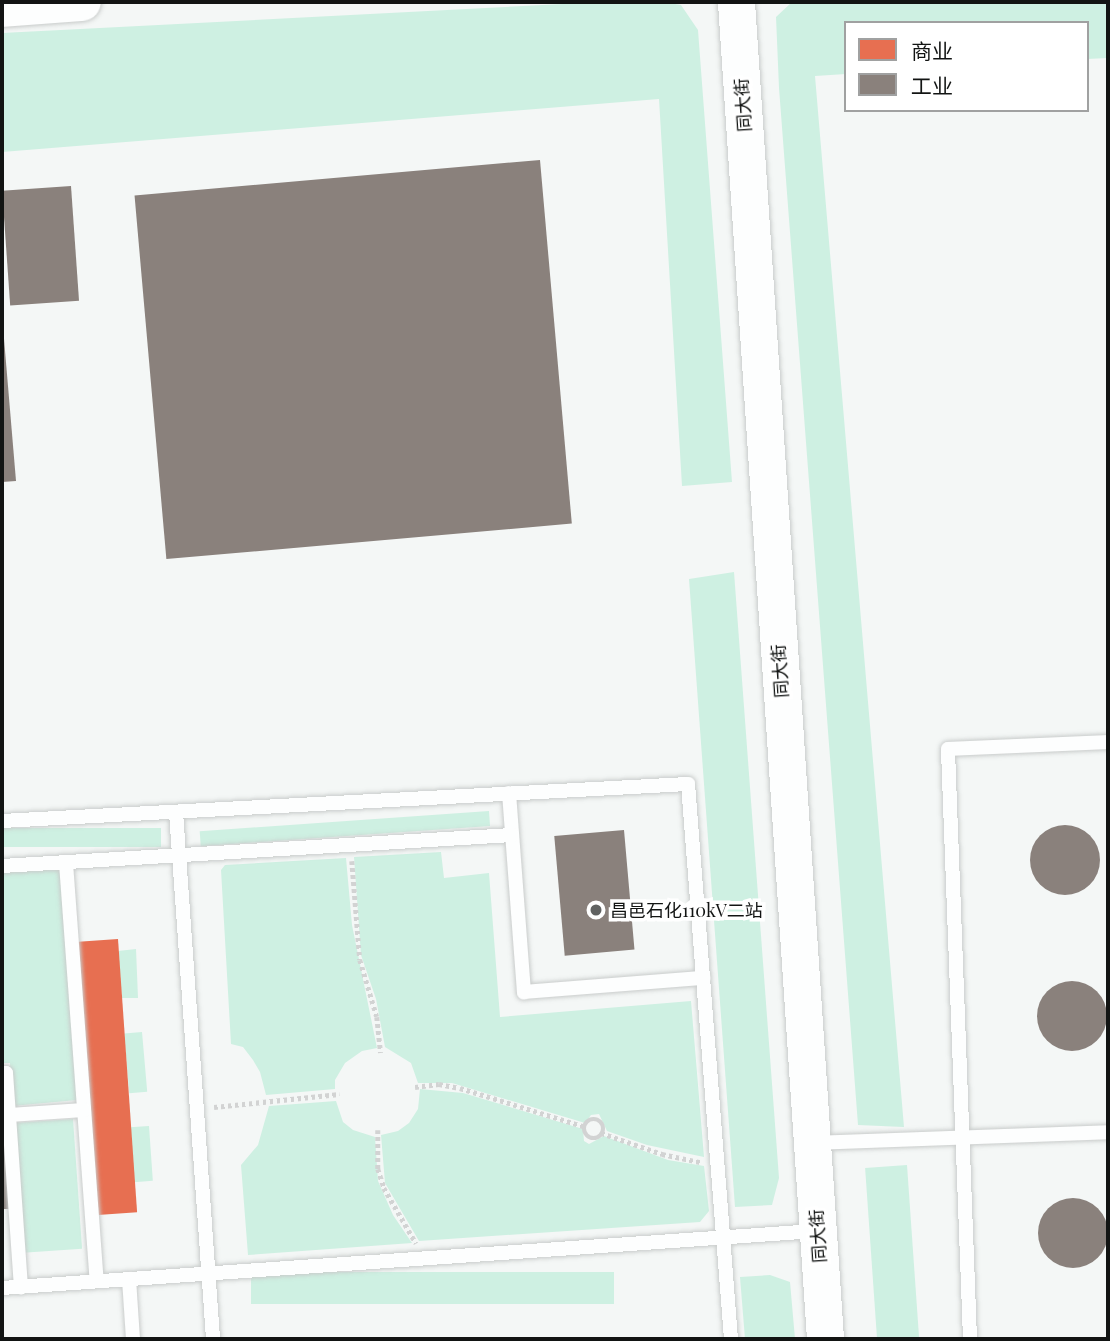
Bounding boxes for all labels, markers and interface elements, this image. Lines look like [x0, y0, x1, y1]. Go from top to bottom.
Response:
legend [844, 21, 1089, 112]
text: 商业 [911, 36, 953, 64]
text: 工业 [911, 71, 953, 99]
street label: 同大街 [730, 77, 756, 133]
street label: 同大街 [767, 643, 793, 699]
place label: 昌邑石化110kV二站 [610, 899, 763, 921]
marker: 昌邑石化110kV二站 [588, 902, 604, 918]
street label: 同大街 [805, 1208, 831, 1264]

